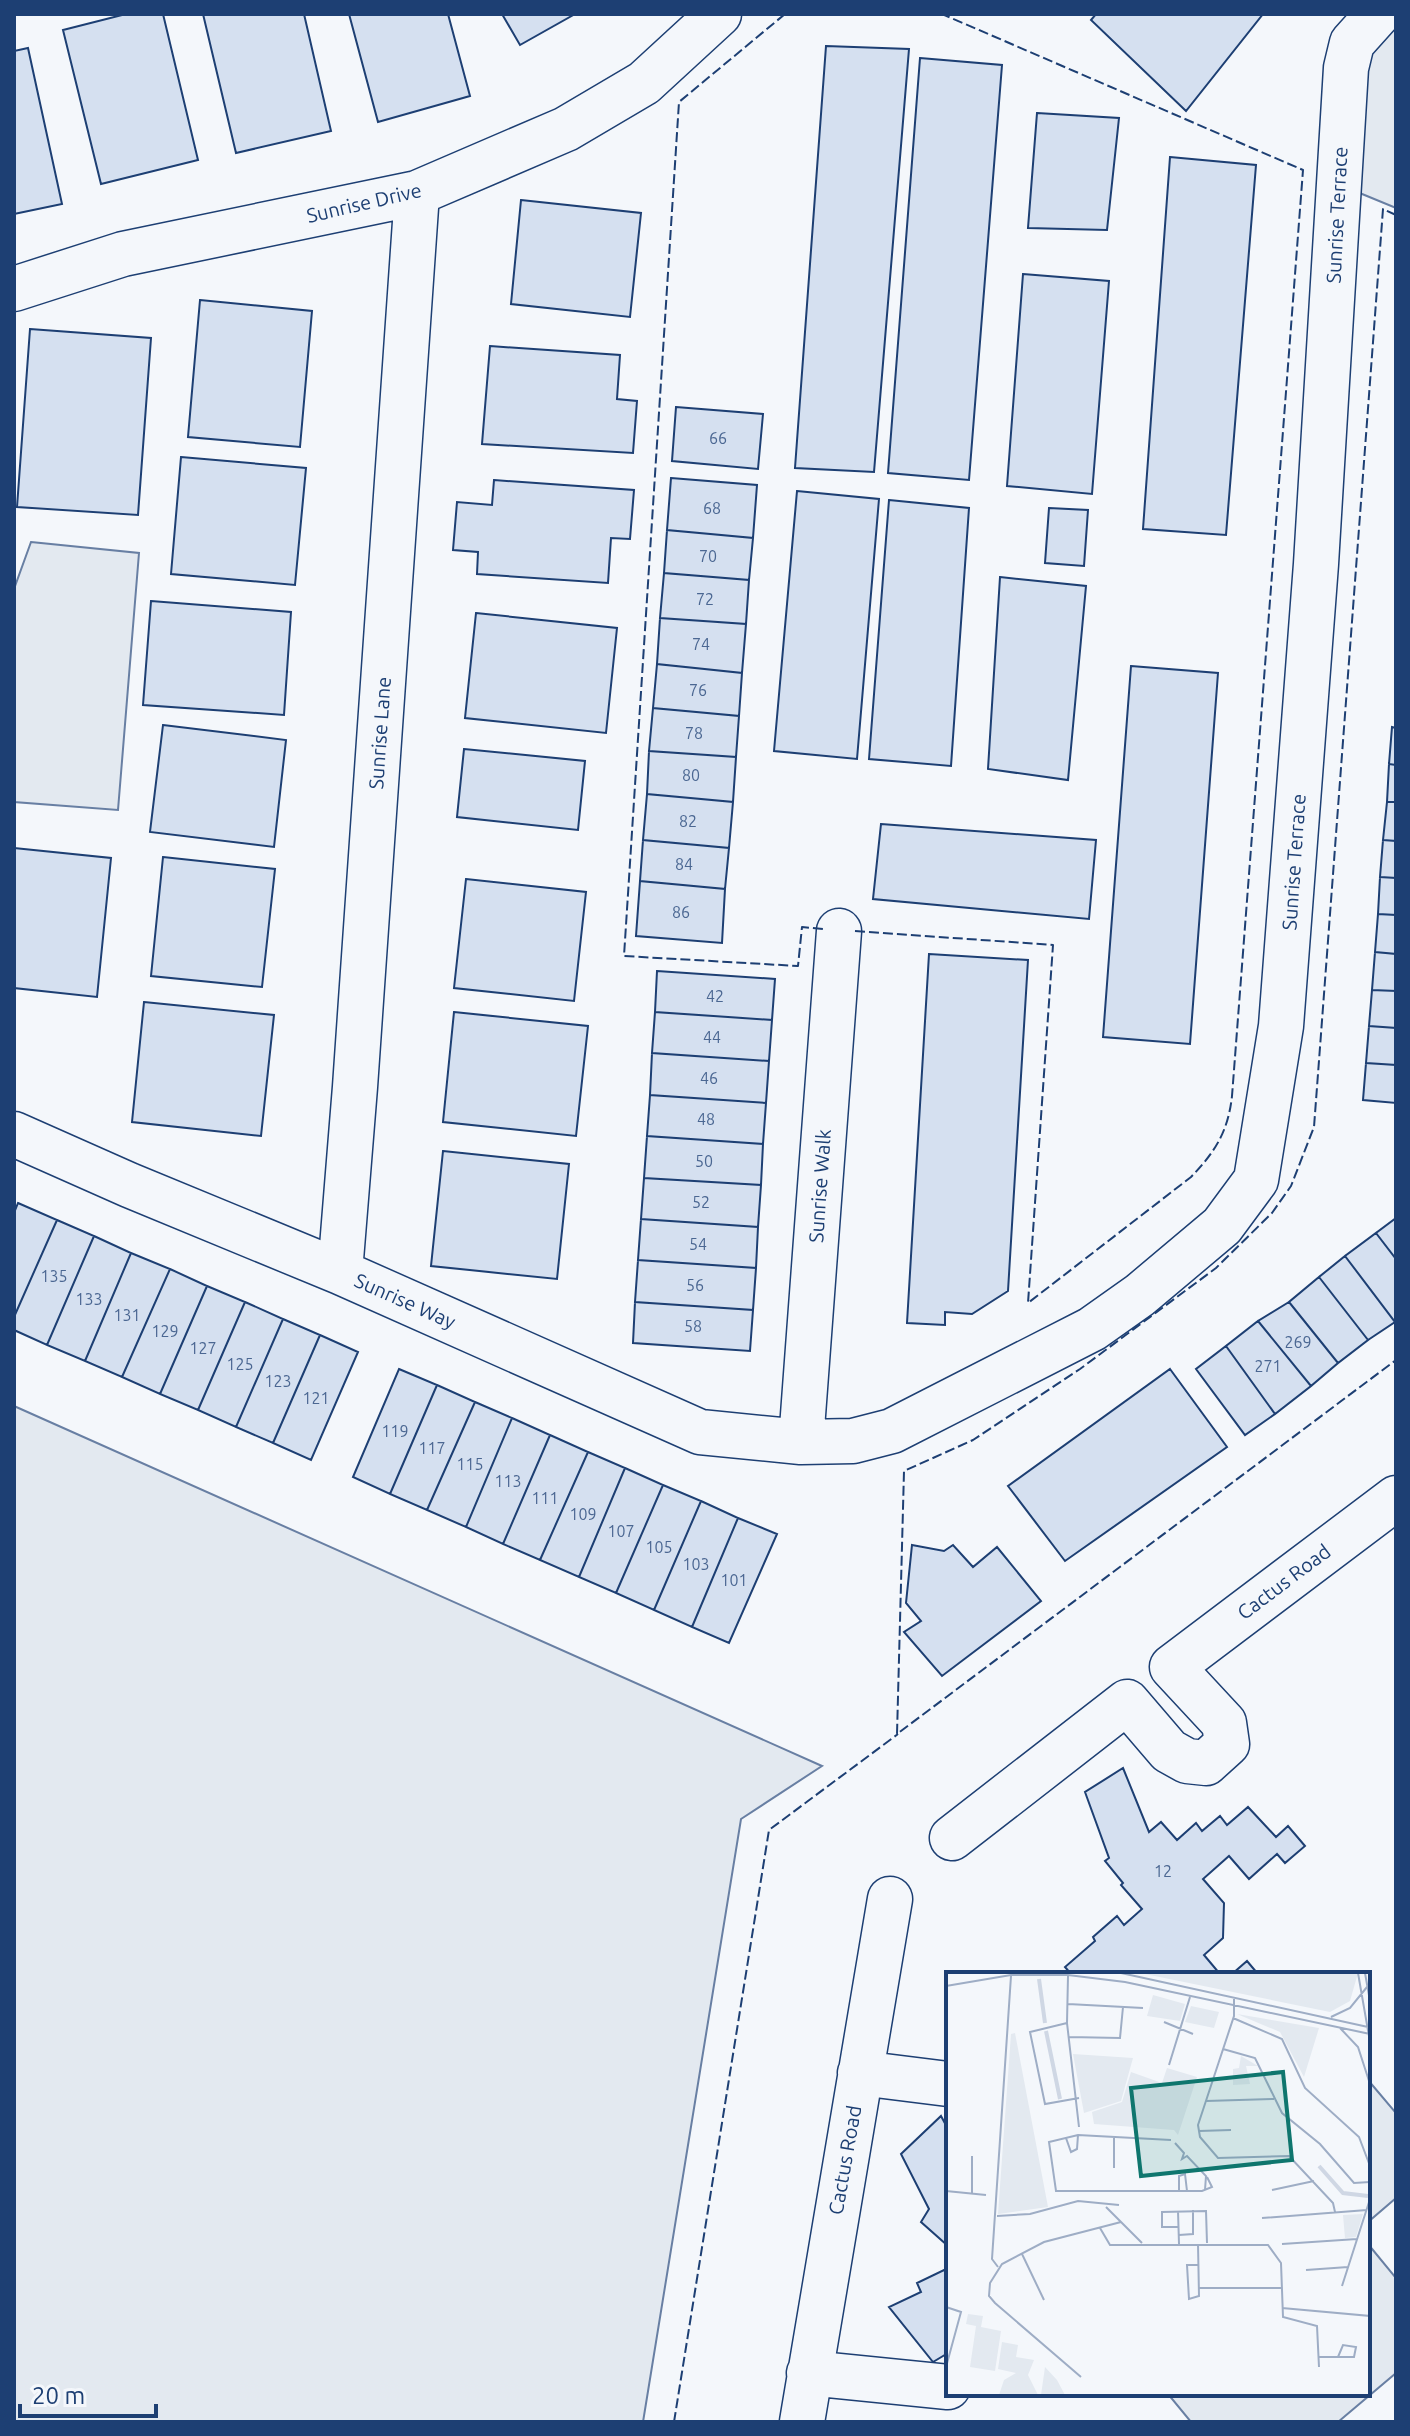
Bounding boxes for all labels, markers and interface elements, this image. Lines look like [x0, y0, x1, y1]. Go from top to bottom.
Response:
street label: Sunrise Terrace [1321, 146, 1352, 284]
street label: Sunrise Drive [304, 178, 424, 227]
house number: 66 [709, 429, 727, 447]
house number: 68 [703, 499, 721, 517]
house number: 70 [699, 547, 717, 565]
house number: 72 [696, 590, 714, 608]
house number: 74 [692, 635, 710, 653]
street label: Sunrise Lane [364, 676, 395, 790]
house number: 76 [689, 681, 707, 699]
house number: 78 [685, 724, 703, 742]
house number: 80 [682, 766, 700, 784]
street label: Sunrise Terrace [1277, 793, 1310, 931]
house number: 82 [679, 812, 697, 830]
house number: 84 [675, 855, 693, 873]
house number: 86 [672, 903, 690, 921]
house number: 42 [706, 987, 724, 1005]
house number: 44 [703, 1028, 721, 1046]
house number: 46 [700, 1069, 718, 1087]
house number: 48 [697, 1110, 715, 1128]
street label: Sunrise Walk [804, 1128, 835, 1244]
house number: 50 [695, 1152, 713, 1170]
house number: 52 [692, 1193, 710, 1211]
house number: 54 [689, 1235, 707, 1253]
house number: 135 [40, 1267, 68, 1285]
street label: Sunrise Way [351, 1268, 460, 1333]
house number: 56 [686, 1276, 704, 1294]
house number: 133 [75, 1290, 103, 1308]
house number: 131 [113, 1306, 141, 1324]
house number: 58 [684, 1317, 702, 1335]
house number: 129 [151, 1322, 179, 1340]
house number: 269 [1284, 1333, 1312, 1351]
house number: 127 [189, 1339, 217, 1357]
house number: 125 [226, 1355, 254, 1373]
house number: 271 [1254, 1357, 1282, 1375]
house number: 123 [264, 1372, 292, 1390]
house number: 121 [302, 1389, 330, 1407]
house number: 119 [381, 1422, 409, 1440]
house number: 117 [418, 1439, 446, 1457]
house number: 115 [456, 1455, 484, 1473]
house number: 113 [494, 1472, 522, 1490]
house number: 111 [531, 1489, 559, 1507]
house number: 109 [569, 1505, 597, 1523]
house number: 107 [607, 1522, 635, 1540]
house number: 105 [645, 1538, 673, 1556]
street label: Cactus Road [1233, 1539, 1335, 1624]
house number: 103 [682, 1555, 710, 1573]
house number: 101 [720, 1571, 748, 1589]
house number: 12 [1154, 1862, 1172, 1880]
inset map [946, 1972, 1370, 2396]
street label: Cactus Road [824, 2104, 865, 2216]
scale bar [20, 2368, 156, 2418]
text: 20 m [32, 2382, 85, 2409]

